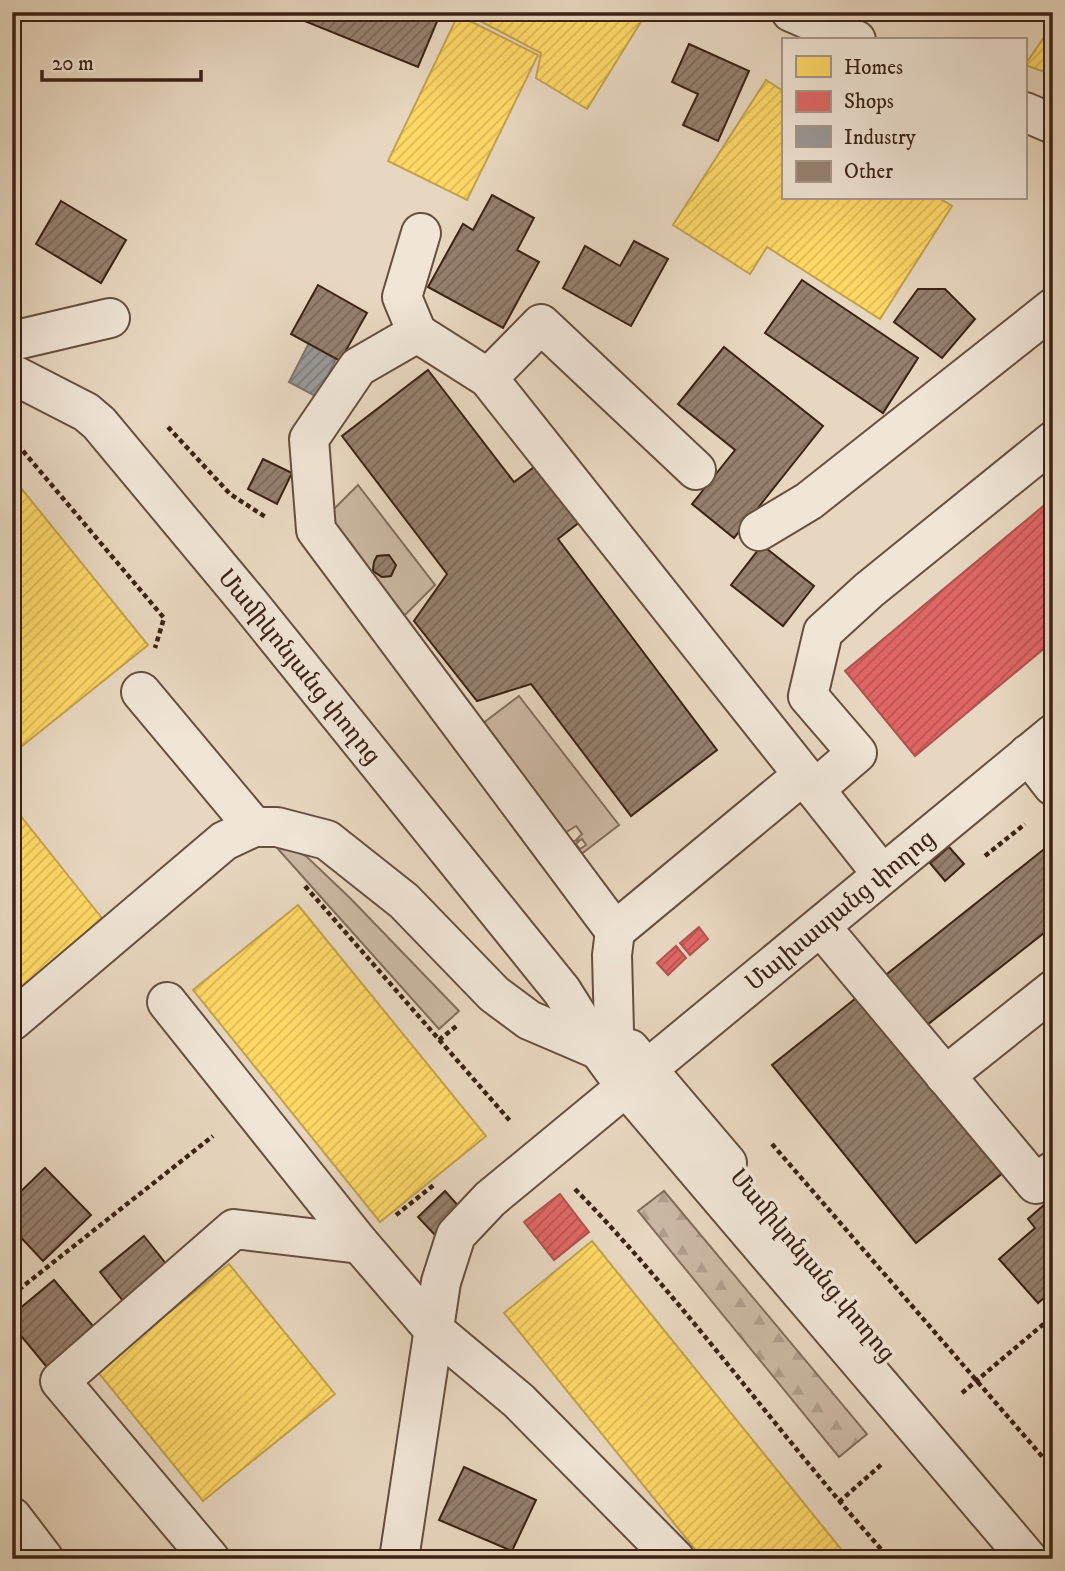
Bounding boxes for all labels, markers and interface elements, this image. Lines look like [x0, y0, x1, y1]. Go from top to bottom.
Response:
scale bar [42, 38, 201, 82]
legend [782, 38, 1026, 200]
text: 20 m [52, 51, 94, 77]
text: Homes [844, 55, 903, 81]
text: Shops [844, 89, 894, 115]
text: Industry [844, 125, 917, 151]
text: Other [844, 159, 893, 185]
street label: Մամիկոնյանց փողոց [211, 563, 387, 771]
street label: Մալխասյանց փողոց [740, 824, 942, 998]
street label: Մամիկոնյանց փողոց [723, 1163, 902, 1368]

